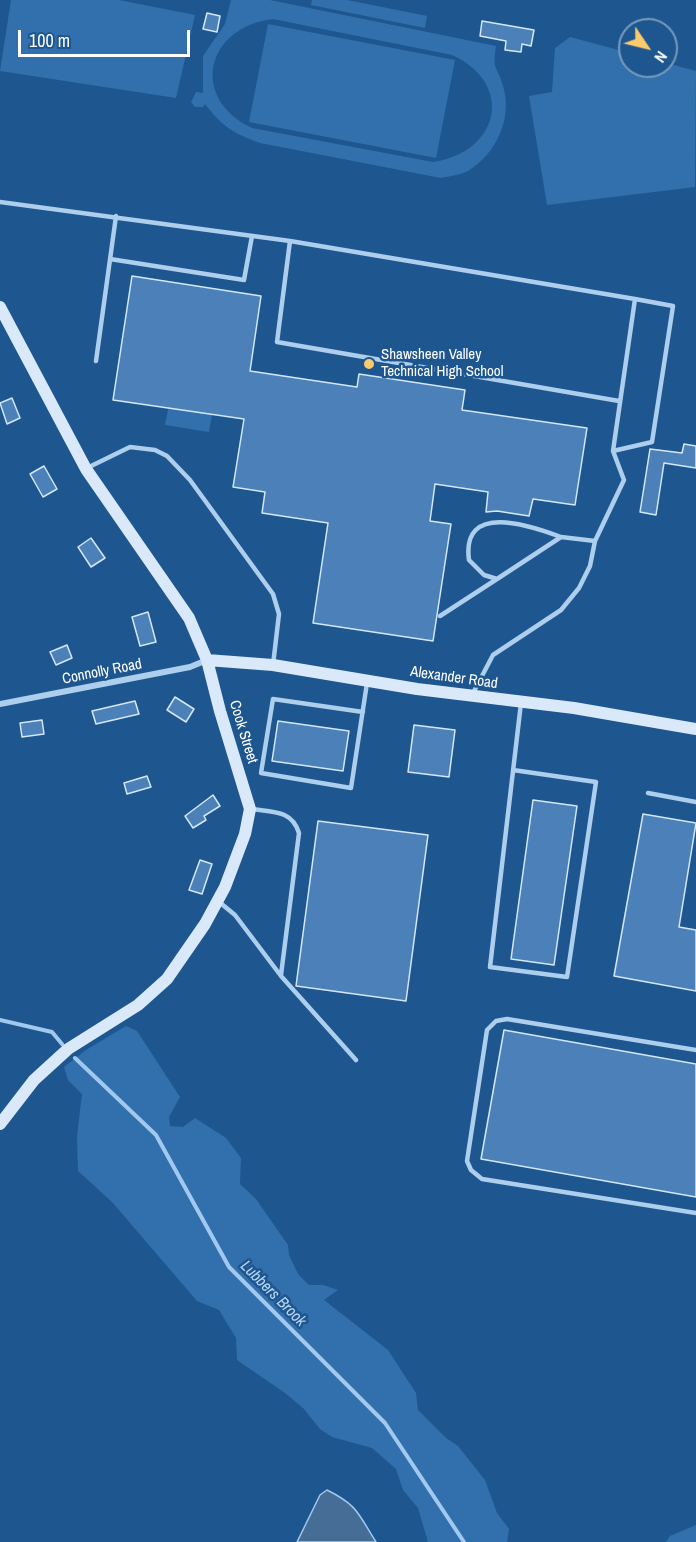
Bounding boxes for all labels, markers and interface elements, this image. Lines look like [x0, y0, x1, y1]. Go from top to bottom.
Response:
scale bar [21, 18, 194, 56]
north arrow [618, 18, 678, 78]
text: 100 m [29, 28, 70, 53]
text: N [649, 47, 673, 67]
place label: Shawsheen Valley Technical High School [381, 346, 503, 381]
marker: Shawsheen Valley Technical High School [362, 357, 376, 371]
street label: Connolly Road [61, 655, 143, 689]
street label: Alexander Road [409, 663, 499, 693]
street label: Cook Street [225, 698, 261, 766]
water label: Lubbers Brook [236, 1257, 310, 1331]

